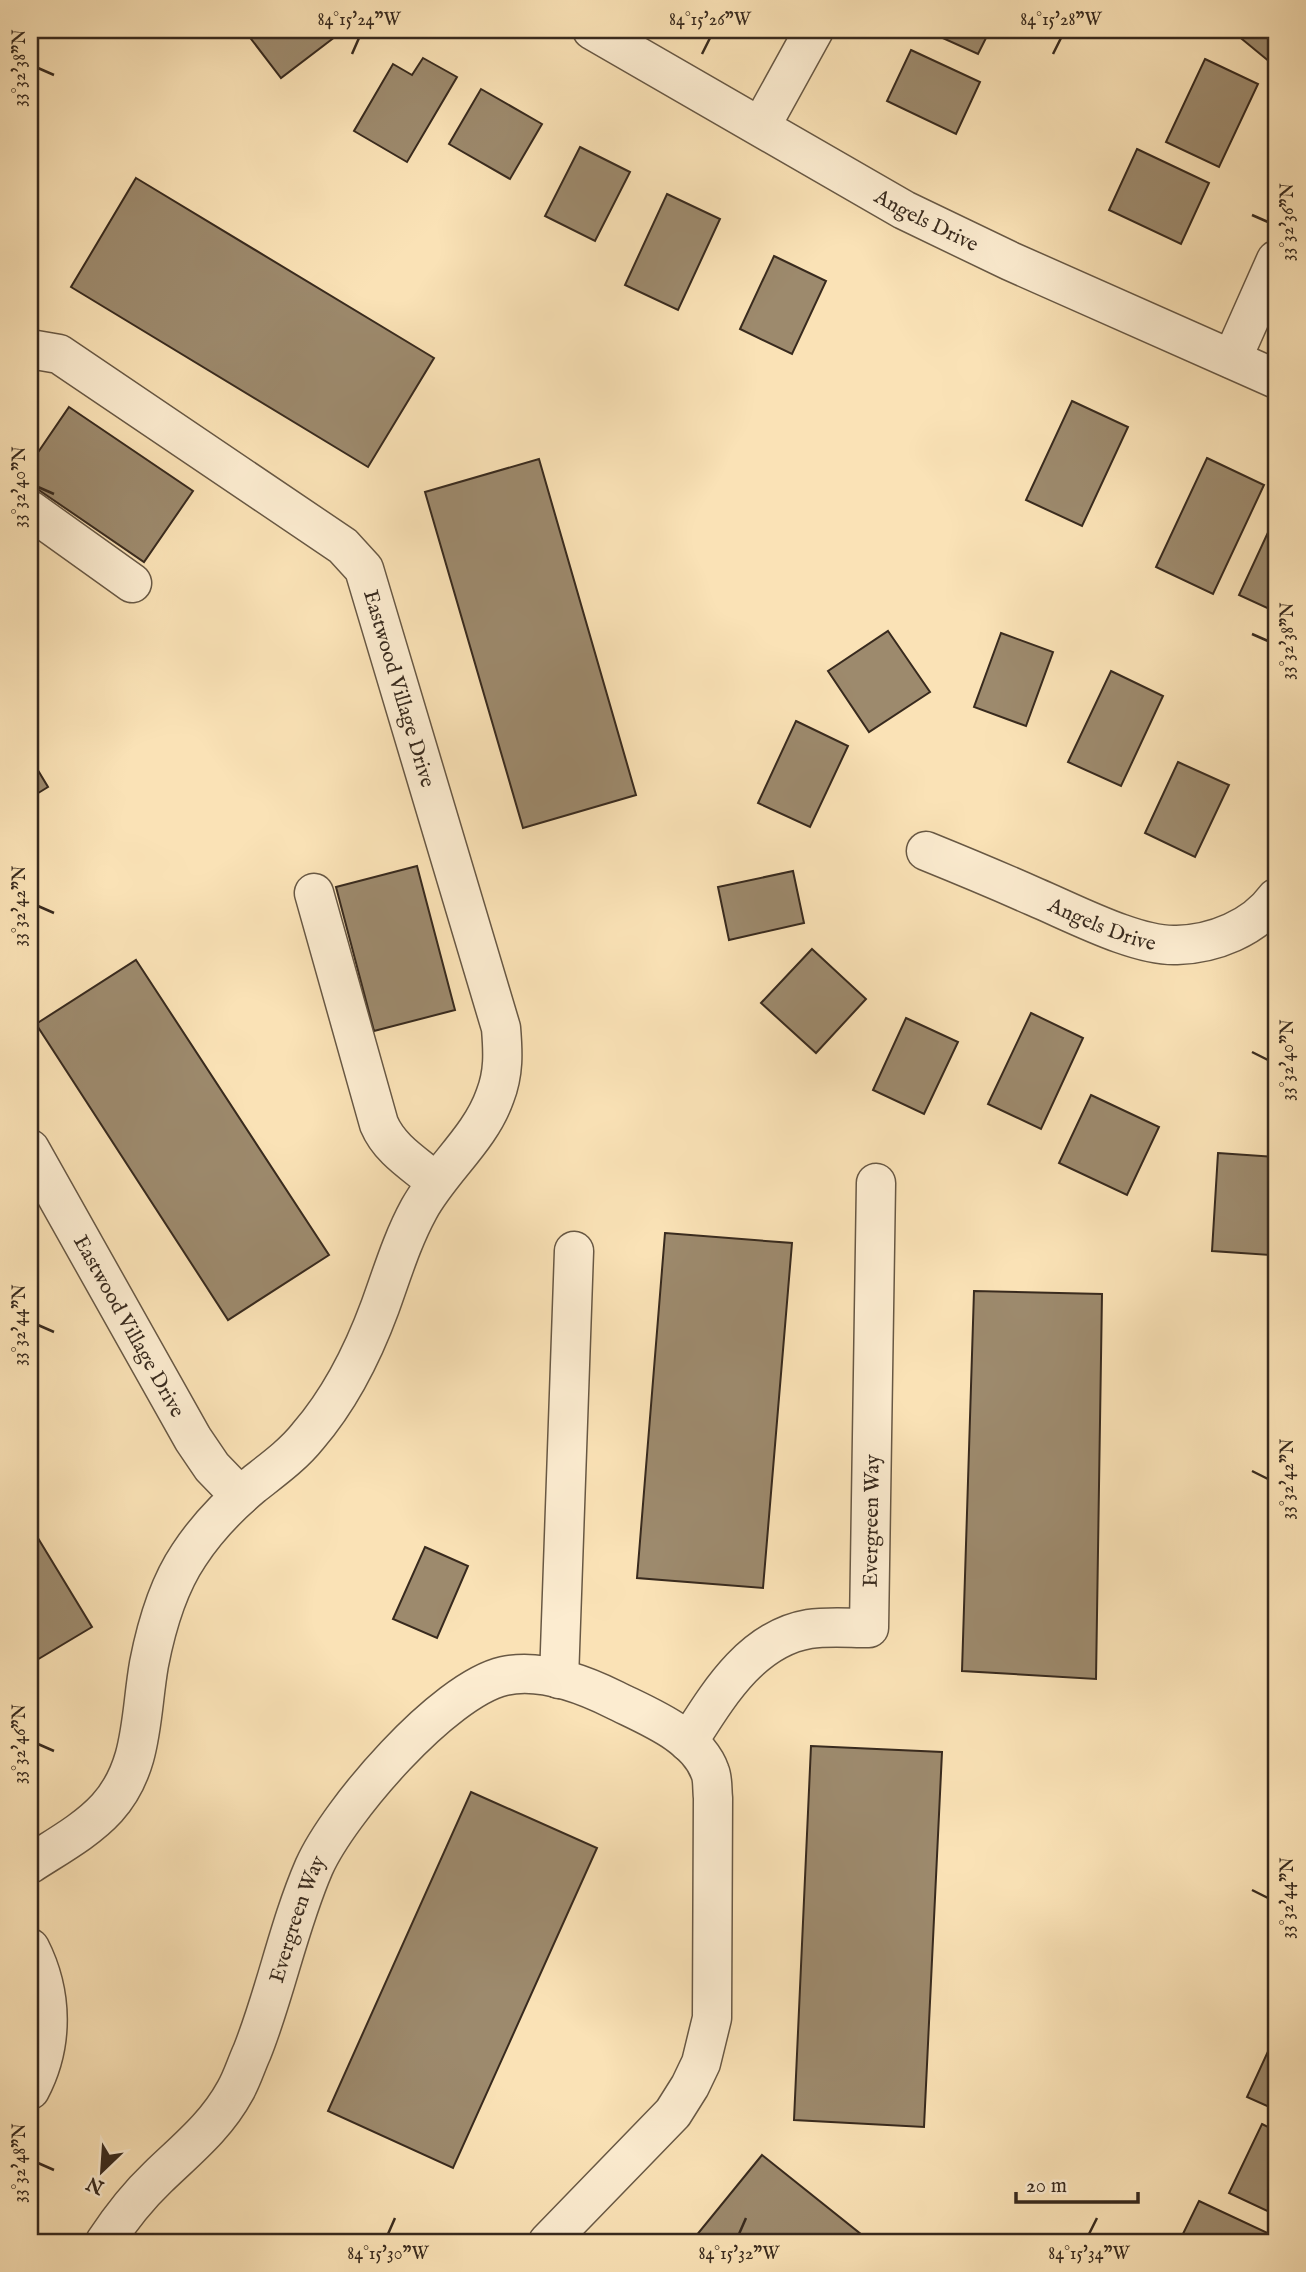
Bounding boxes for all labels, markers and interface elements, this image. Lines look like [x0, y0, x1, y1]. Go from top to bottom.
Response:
text: 84°15'24"W [317, 9, 401, 32]
text: 84°15'26"W [669, 9, 752, 32]
text: 84°15'28"W [1020, 9, 1103, 32]
text: 33°32'38"N [9, 29, 32, 107]
street label: Angels Drive [868, 183, 983, 259]
text: 33°32'36"N [1277, 183, 1300, 261]
text: 33°32'40"N [9, 446, 32, 528]
street label: Eastwood Village Drive [356, 587, 441, 791]
text: 33°32'38"N [1277, 602, 1300, 680]
text: 33°32'42"N [9, 865, 32, 947]
street label: Angels Drive [1042, 892, 1158, 958]
text: 33°32'40"N [1277, 1019, 1300, 1101]
street label: Eastwood Village Drive [66, 1231, 190, 1423]
text: 33°32'44"N [9, 1284, 32, 1366]
text: 33°32'42"N [1277, 1438, 1300, 1520]
street label: Evergreen Way [858, 1454, 887, 1588]
text: 33°32'46"N [9, 1703, 32, 1784]
street label: Evergreen Way [264, 1851, 333, 1986]
text: 33°32'44"N [1277, 1857, 1300, 1939]
text: 33°32'48"N [9, 2123, 32, 2203]
north arrow [66, 2136, 136, 2206]
scale bar [1016, 2160, 1138, 2204]
text: N [83, 2170, 109, 2199]
text: 20 m [1026, 2173, 1067, 2200]
text: 84°15'30"W [347, 2243, 430, 2266]
text: 84°15'32"W [698, 2243, 780, 2266]
text: 84°15'34"W [1048, 2243, 1131, 2266]

